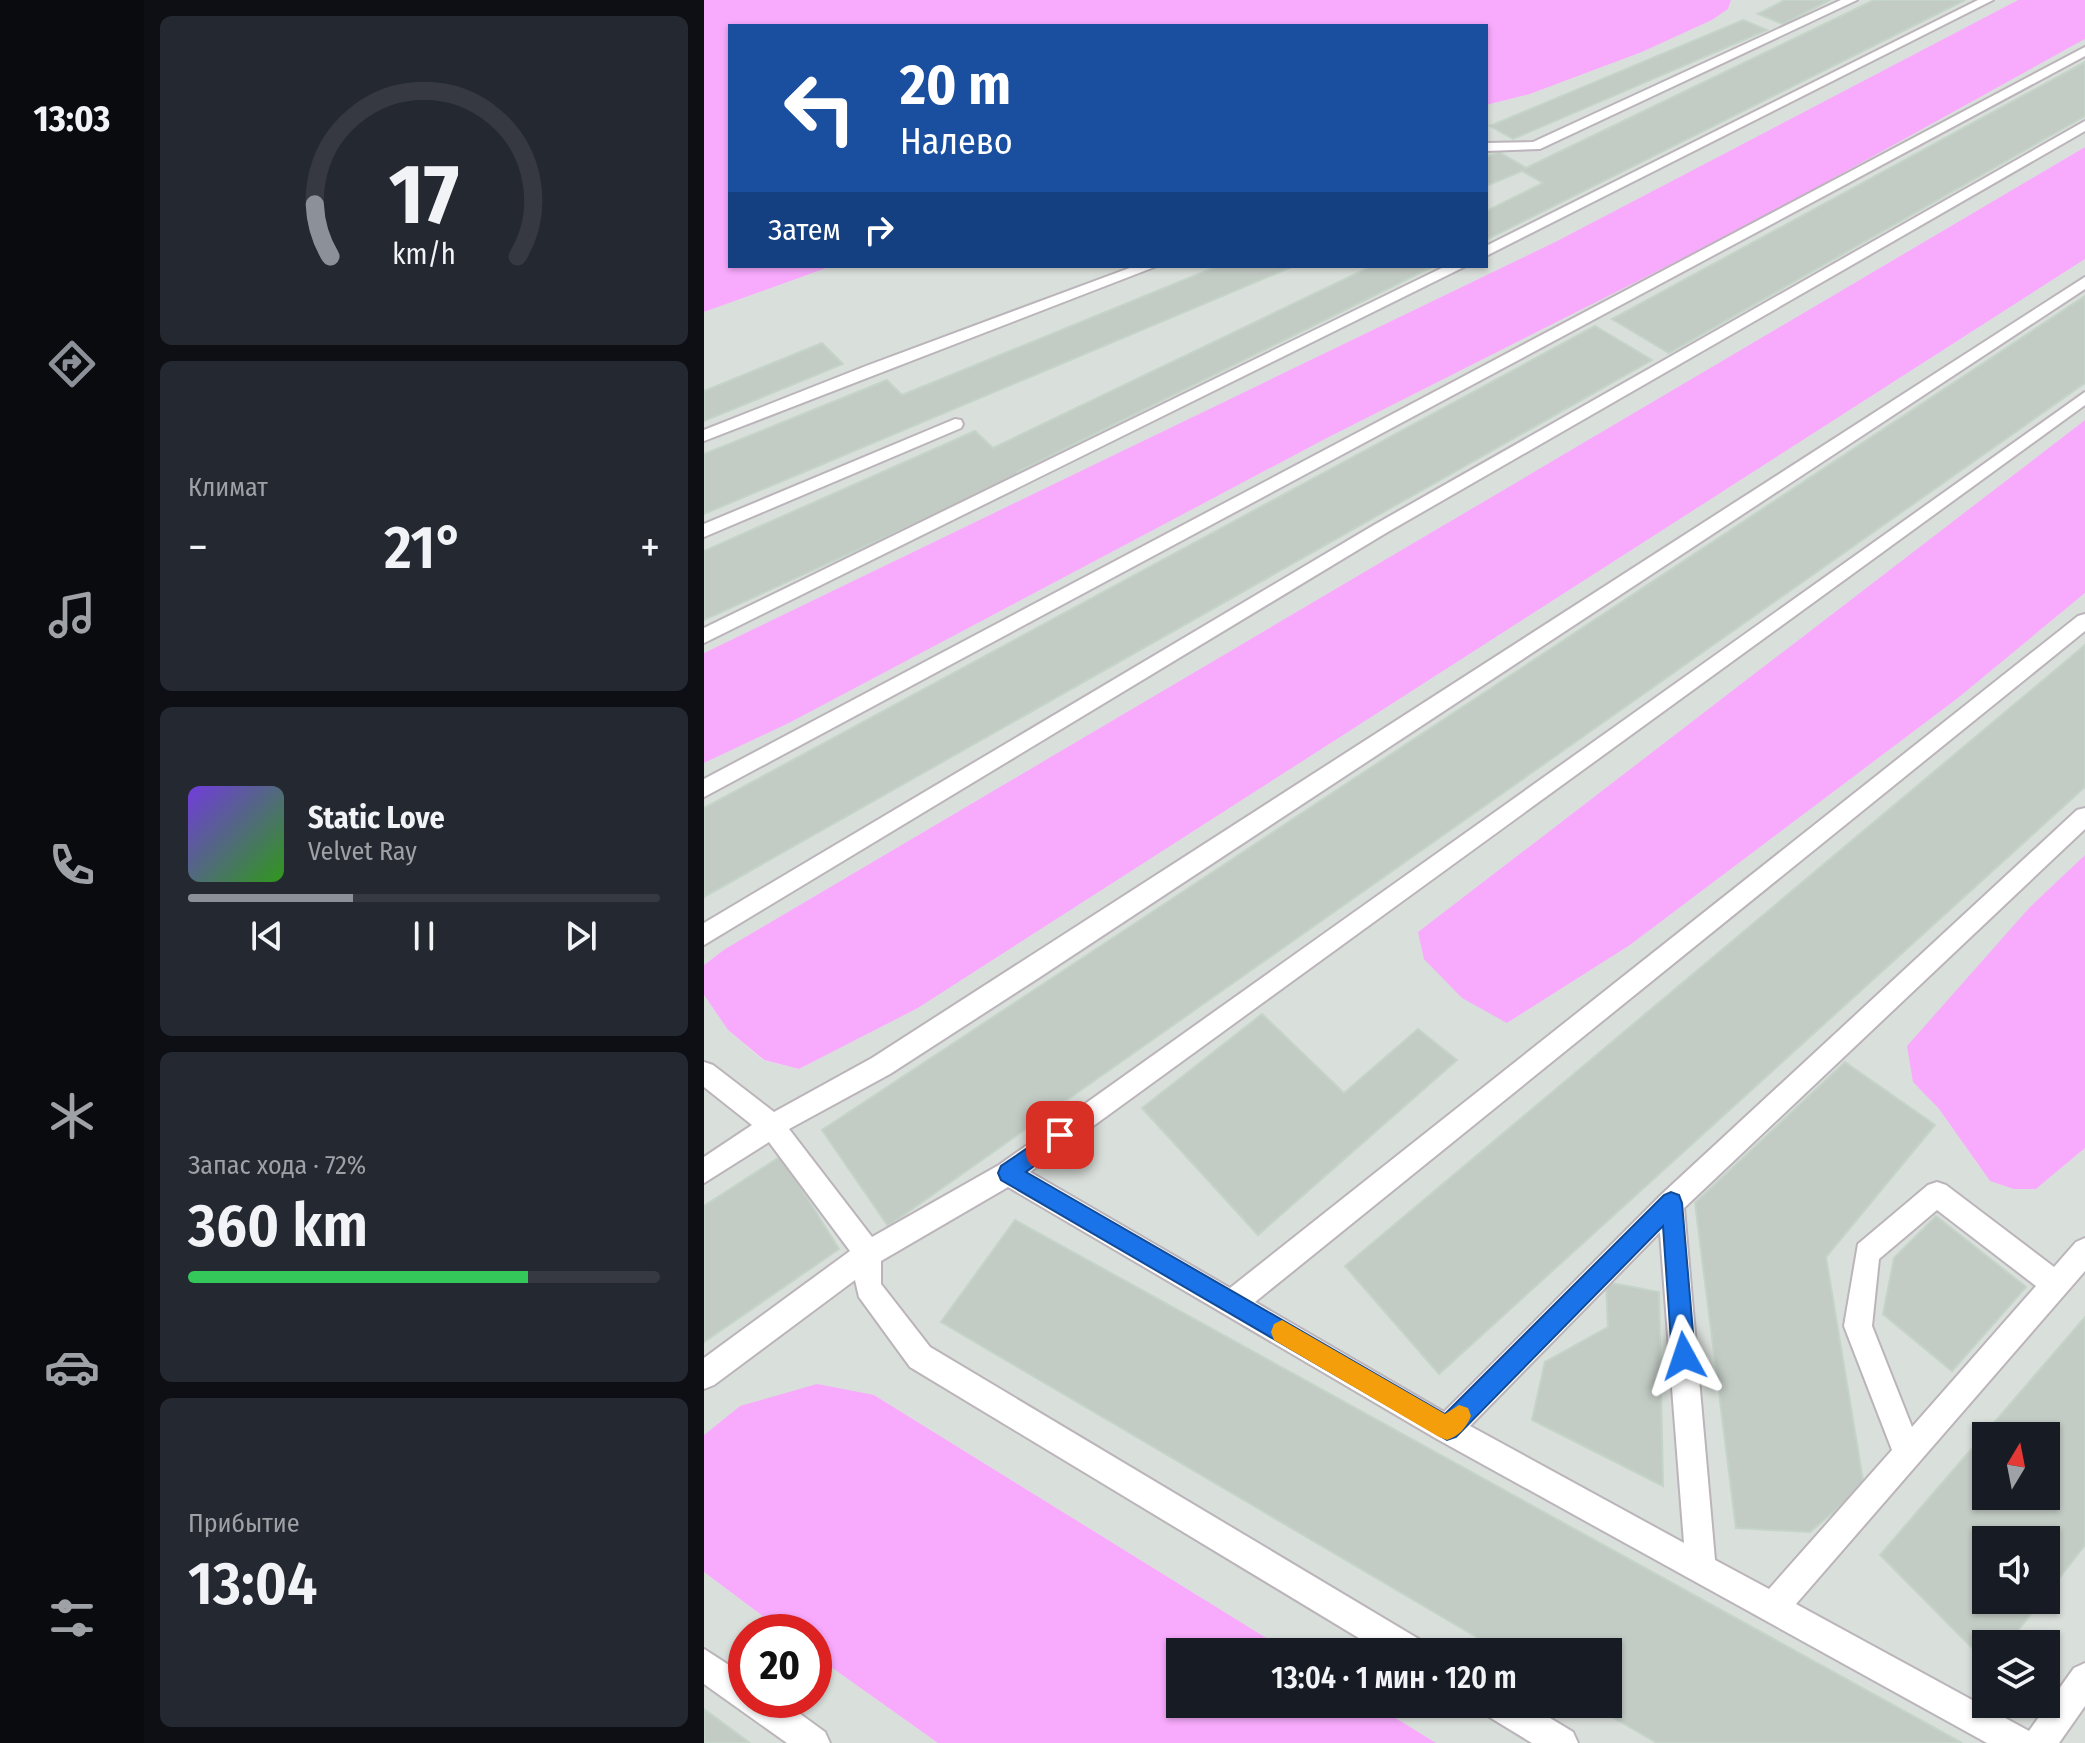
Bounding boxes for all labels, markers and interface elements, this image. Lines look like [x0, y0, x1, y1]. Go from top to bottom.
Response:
text: 20 m [900, 52, 1011, 119]
icon: left [768, 56, 872, 160]
text: 13:03 [34, 97, 110, 141]
text: Налево [900, 120, 1013, 164]
text: 17 [389, 144, 459, 244]
icon: right [857, 208, 901, 252]
text: Затем [768, 212, 841, 248]
text: km/h [392, 237, 456, 272]
icon: directions [44, 336, 100, 392]
text: Климат [188, 472, 268, 503]
text: 21° [384, 512, 464, 584]
text: − [188, 521, 208, 574]
text: + [640, 521, 660, 574]
icon: music [44, 587, 100, 643]
text: Static Love [308, 800, 445, 836]
text: Velvet Ray [308, 836, 417, 867]
icon: phone [44, 837, 100, 893]
icon: previous [245, 914, 289, 958]
icon: pause [402, 914, 446, 958]
icon: next [559, 914, 603, 958]
icon: climate [44, 1088, 100, 1144]
pin [1026, 1101, 1094, 1169]
icon: arrive [1038, 1113, 1082, 1157]
text: Запас хода · 72% [188, 1150, 366, 1181]
text: 360 km [188, 1190, 368, 1262]
position arrow [1642, 1314, 1726, 1398]
icon: car [44, 1339, 100, 1395]
north arrow [1972, 1422, 2060, 1510]
map controls [1972, 1422, 2060, 1718]
text: Прибытие [188, 1508, 300, 1539]
button: sound [1972, 1526, 2060, 1614]
text: 13:04 [188, 1548, 317, 1620]
icon: filters [44, 1590, 100, 1646]
speed limit sign: 20 [728, 1614, 832, 1718]
button: layers [1972, 1630, 2060, 1718]
text: 13:04 · 1 мин · 120 m [1271, 1660, 1517, 1696]

